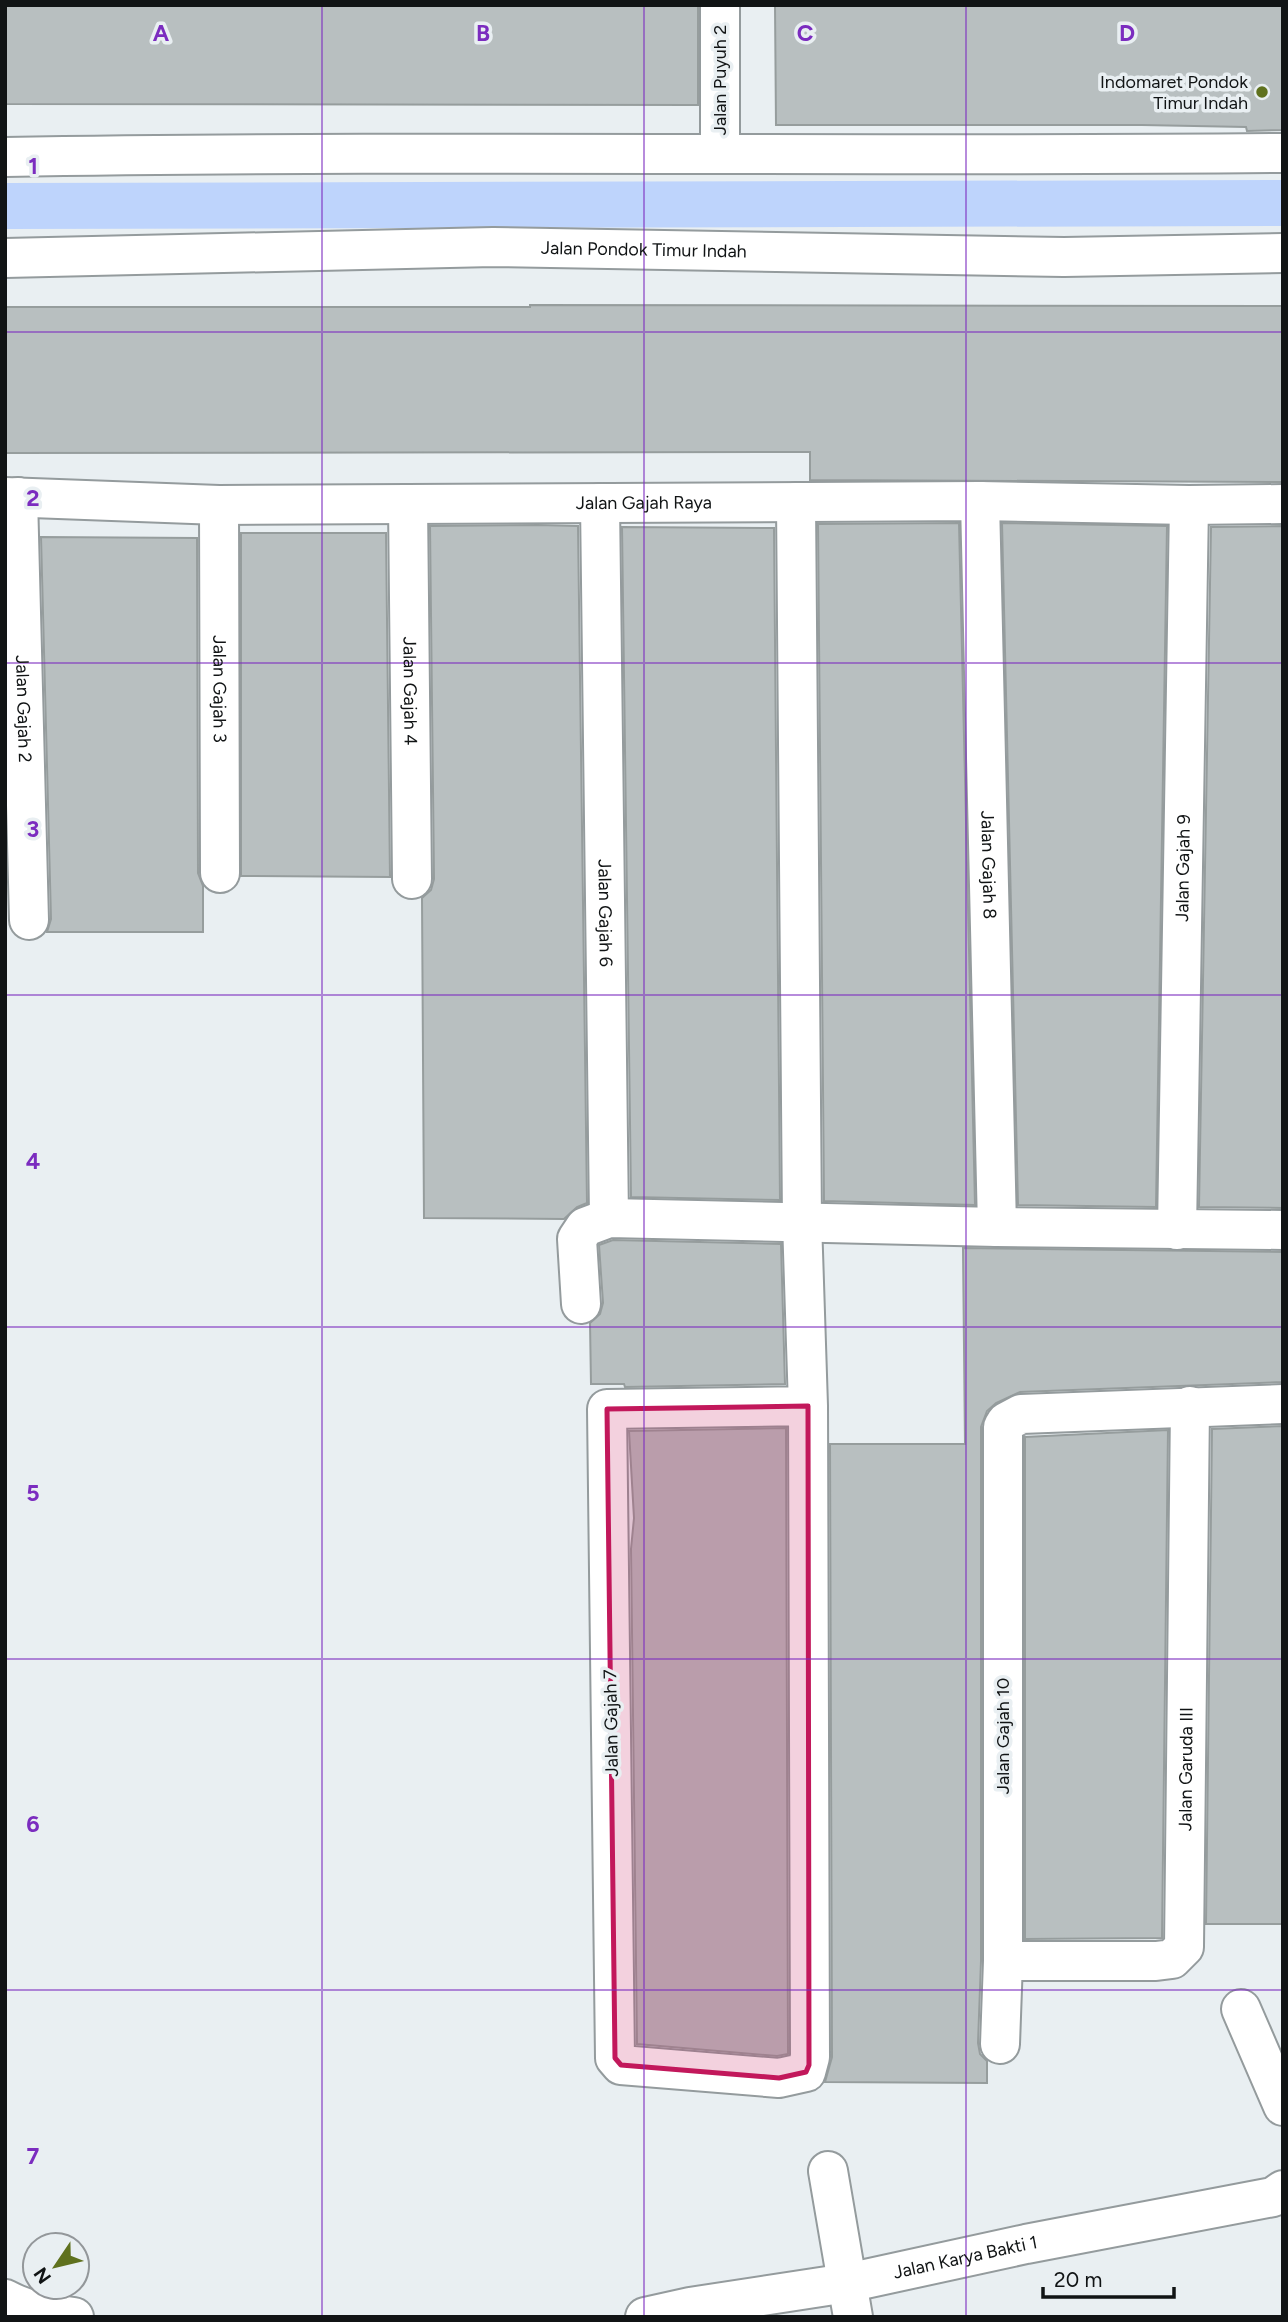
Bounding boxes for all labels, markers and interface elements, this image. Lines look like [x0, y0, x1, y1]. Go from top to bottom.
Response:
text: A [153, 19, 170, 47]
text: B [476, 19, 490, 47]
text: C [797, 19, 814, 47]
text: D [1119, 19, 1135, 47]
street label: Jalan Puyuh 2 [709, 25, 731, 135]
place label: Indomaret Pondok Timur Indah [1100, 71, 1248, 114]
marker: Indomaret Pondok Timur Indah [1254, 84, 1270, 100]
text: 1 [28, 152, 38, 180]
street label: Jalan Pondok Timur Indah [541, 237, 747, 262]
text: 2 [26, 484, 40, 512]
street label: Jalan Gajah Raya [576, 491, 712, 514]
street label: Jalan Gajah 3 [208, 635, 231, 743]
street label: Jalan Gajah 4 [398, 637, 422, 745]
street label: Jalan Gajah 2 [11, 655, 36, 763]
street label: Jalan Gajah 8 [976, 810, 1001, 919]
street label: Jalan Gajah 9 [1171, 814, 1195, 922]
text: 3 [27, 815, 39, 843]
street label: Jalan Gajah 6 [593, 859, 617, 967]
text: 4 [26, 1147, 40, 1175]
text: 5 [26, 1479, 40, 1507]
street label: Jalan Gajah 7 [599, 1669, 623, 1777]
street label: Jalan Gajah 10 [992, 1678, 1014, 1794]
street label: Jalan Garuda III [1174, 1707, 1198, 1831]
text: 6 [26, 1810, 40, 1838]
text: 7 [27, 2142, 40, 2170]
north arrow [21, 2231, 91, 2301]
street label: Jalan Karya Bakti 1 [891, 2231, 1039, 2284]
scale bar [1043, 2256, 1174, 2300]
text: N [29, 2263, 56, 2288]
text: 20 m [1054, 2267, 1102, 2292]

